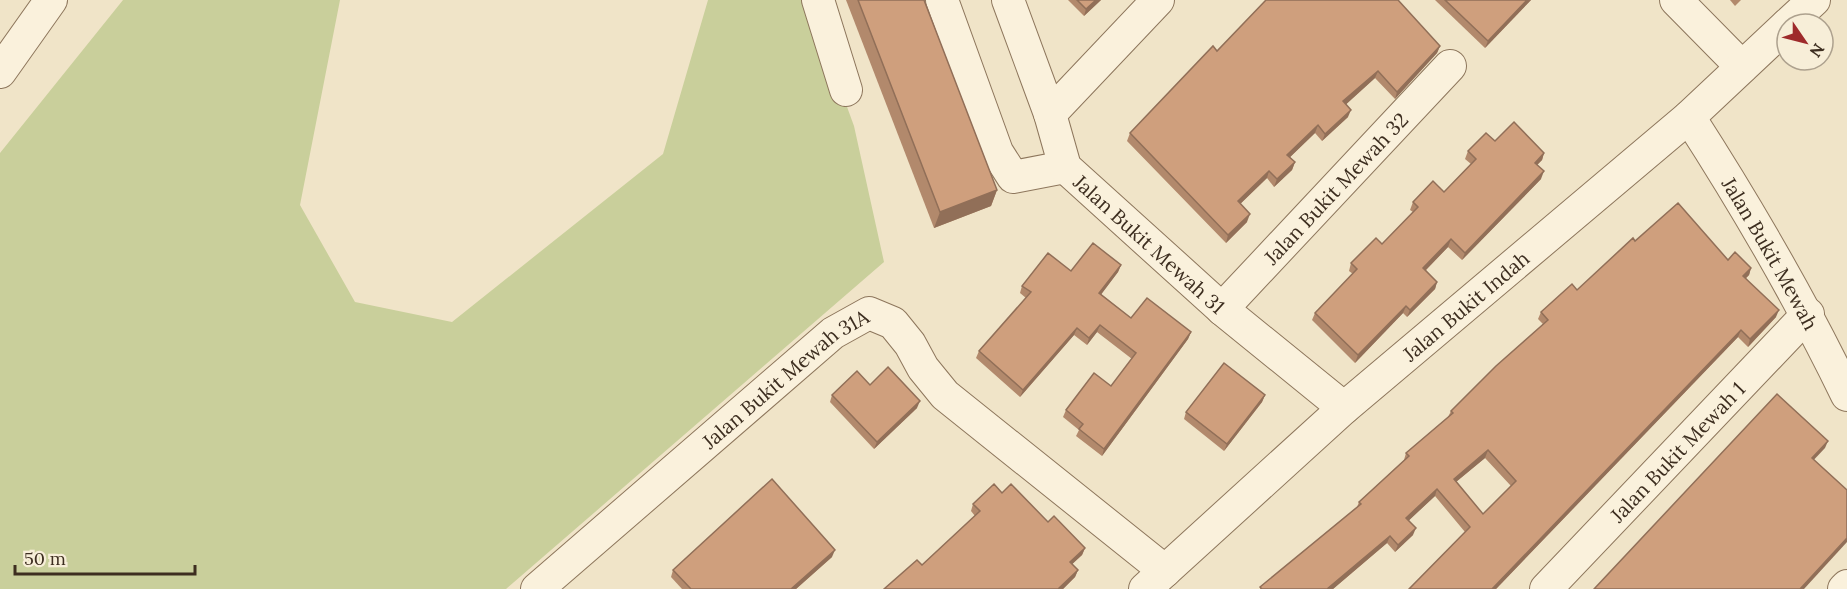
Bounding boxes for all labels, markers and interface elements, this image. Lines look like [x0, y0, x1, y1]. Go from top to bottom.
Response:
north arrow [1775, 12, 1835, 72]
text: N [1806, 40, 1829, 61]
street label: Jalan Bukit Mewah 32 [1258, 107, 1413, 270]
street label: Jalan Bukit Mewah 31 [1068, 168, 1231, 319]
street label: Jalan Bukit Mewah [1717, 171, 1824, 334]
street label: Jalan Bukit Indah [1396, 245, 1534, 367]
street label: Jalan Bukit Mewah 31A [696, 303, 873, 454]
street label: Jalan Bukit Mewah 1 [1604, 376, 1750, 528]
scale bar [15, 538, 195, 576]
text: 50 m [24, 547, 66, 570]

